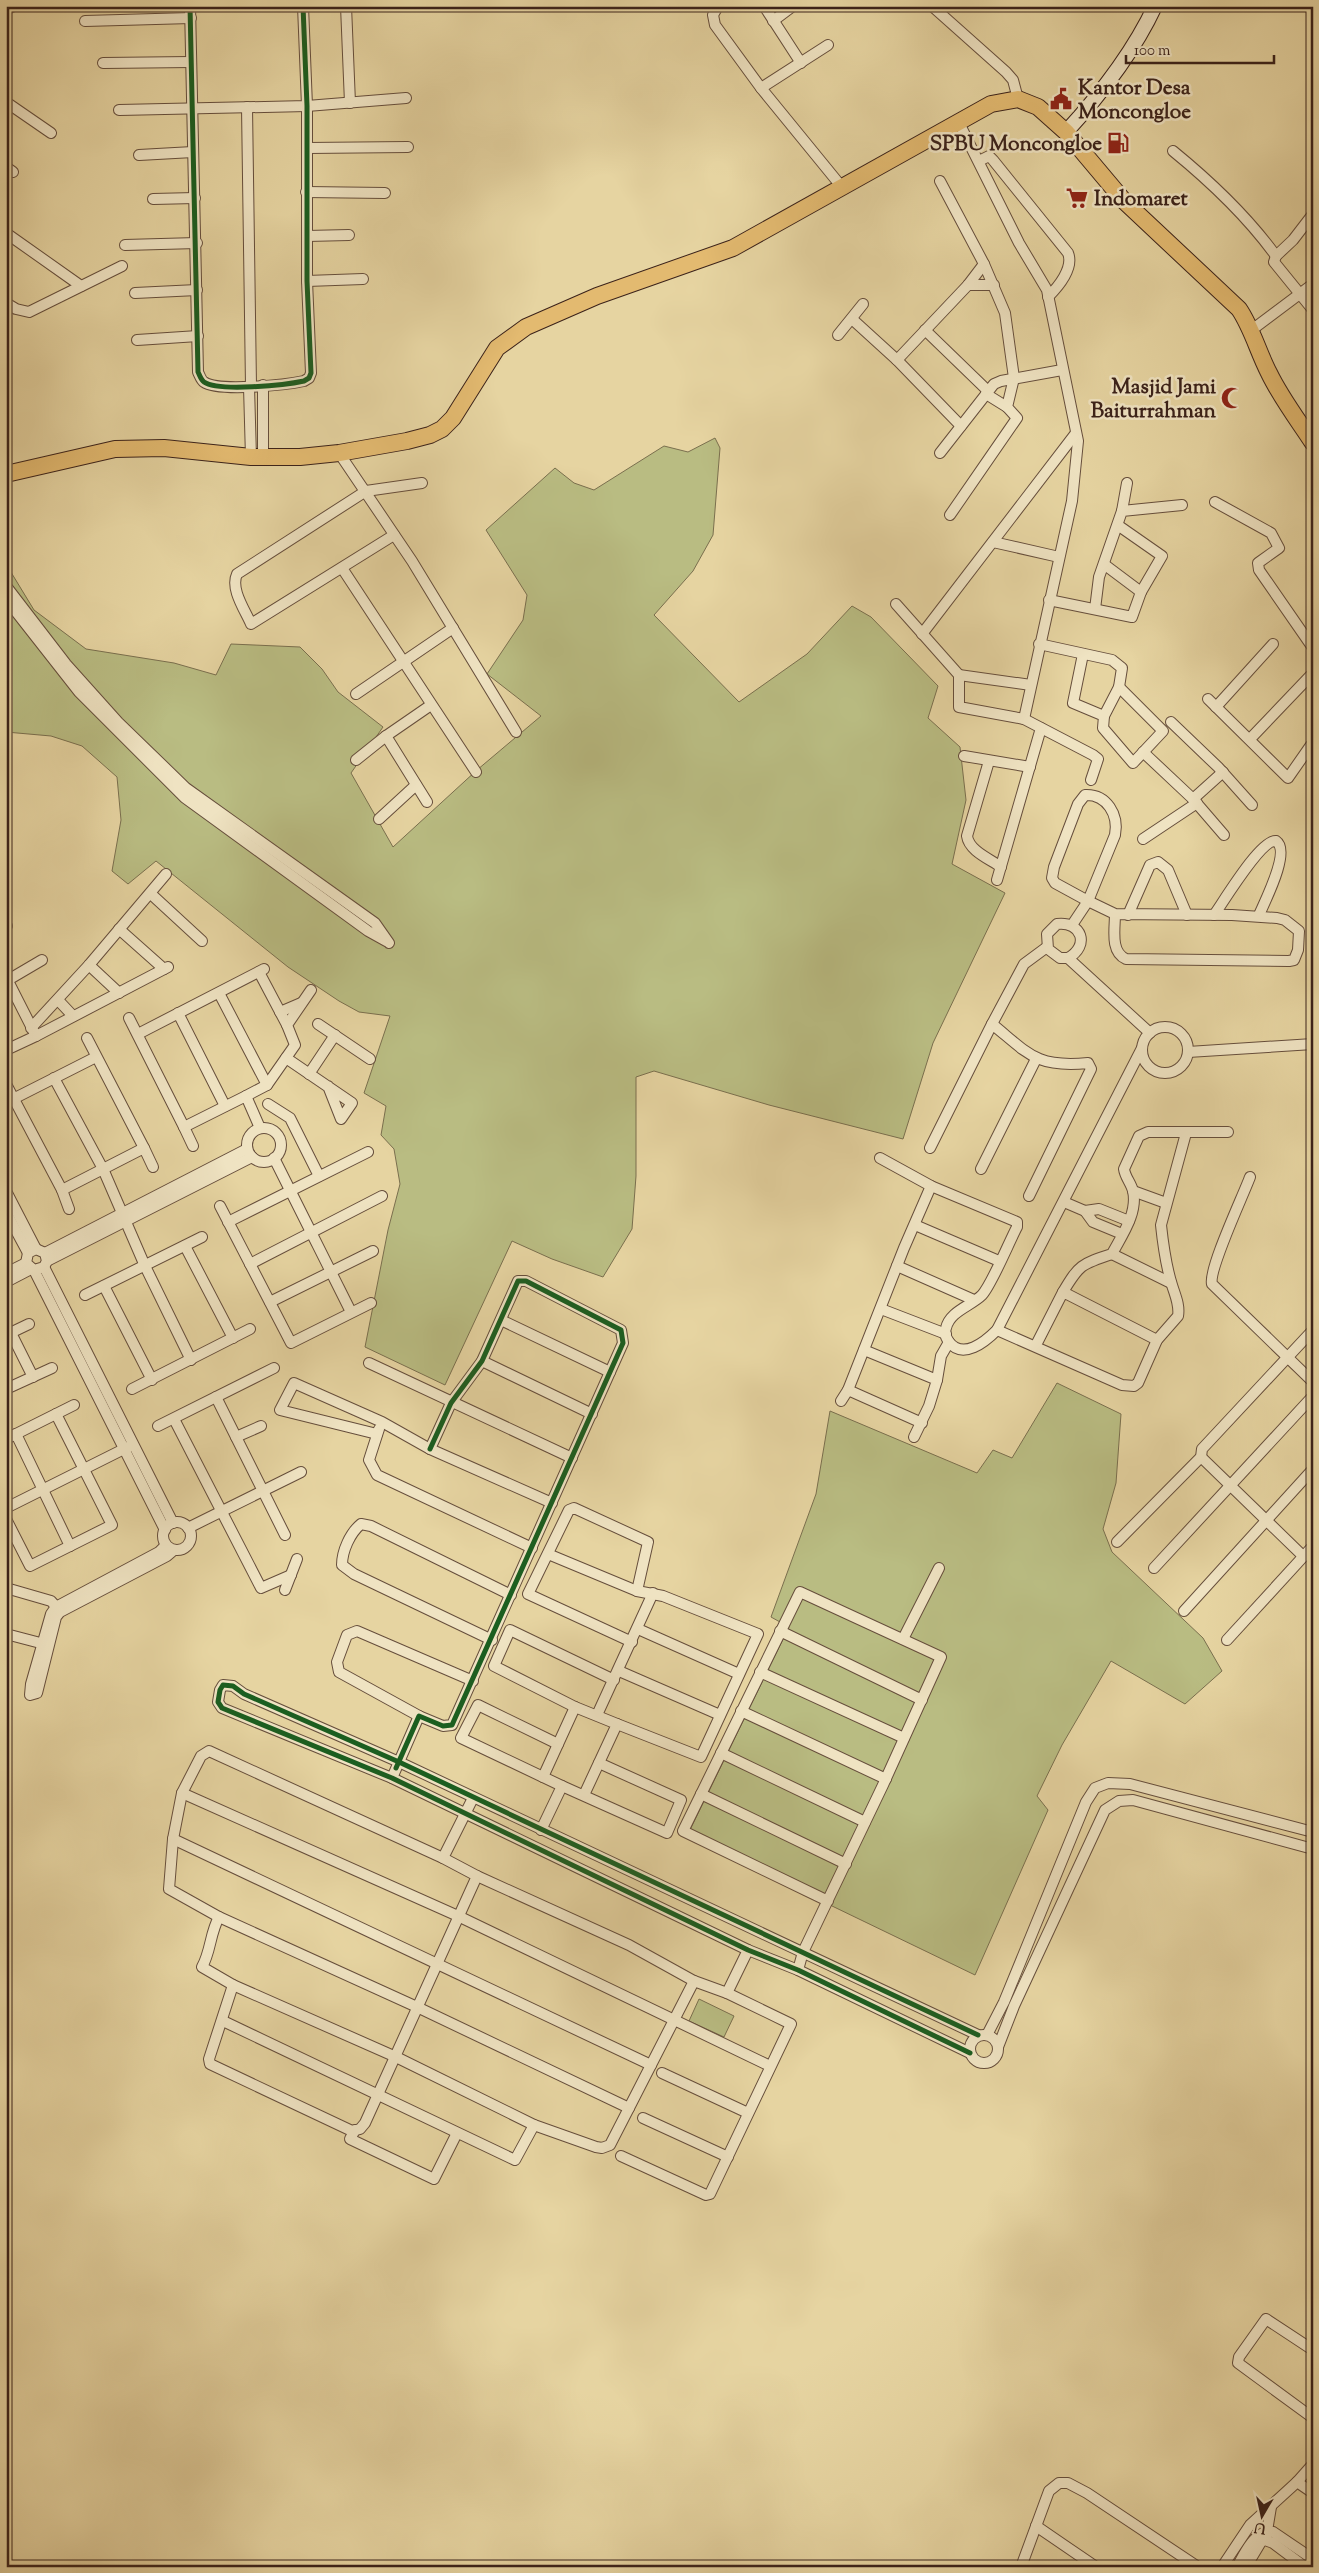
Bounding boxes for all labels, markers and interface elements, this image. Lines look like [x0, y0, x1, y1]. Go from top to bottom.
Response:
scale bar [1126, 32, 1274, 64]
text: 100 m [1134, 41, 1171, 62]
place label: Kantor Desa Moncongloe [1078, 74, 1191, 128]
public building icon: Kantor Desa Moncongloe [1048, 86, 1074, 112]
place label: SPBU Moncongloe [930, 130, 1102, 160]
fuel station icon: SPBU Moncongloe [1105, 130, 1131, 156]
supermarket icon: Indomaret [1064, 185, 1090, 211]
place label: Indomaret [1094, 185, 1189, 215]
place label: Masjid Jami Baiturrahman [1091, 373, 1217, 427]
mosque icon: Masjid Jami Baiturrahman [1219, 385, 1245, 411]
north arrow [1236, 2490, 1286, 2540]
text: U [1253, 2516, 1267, 2538]

